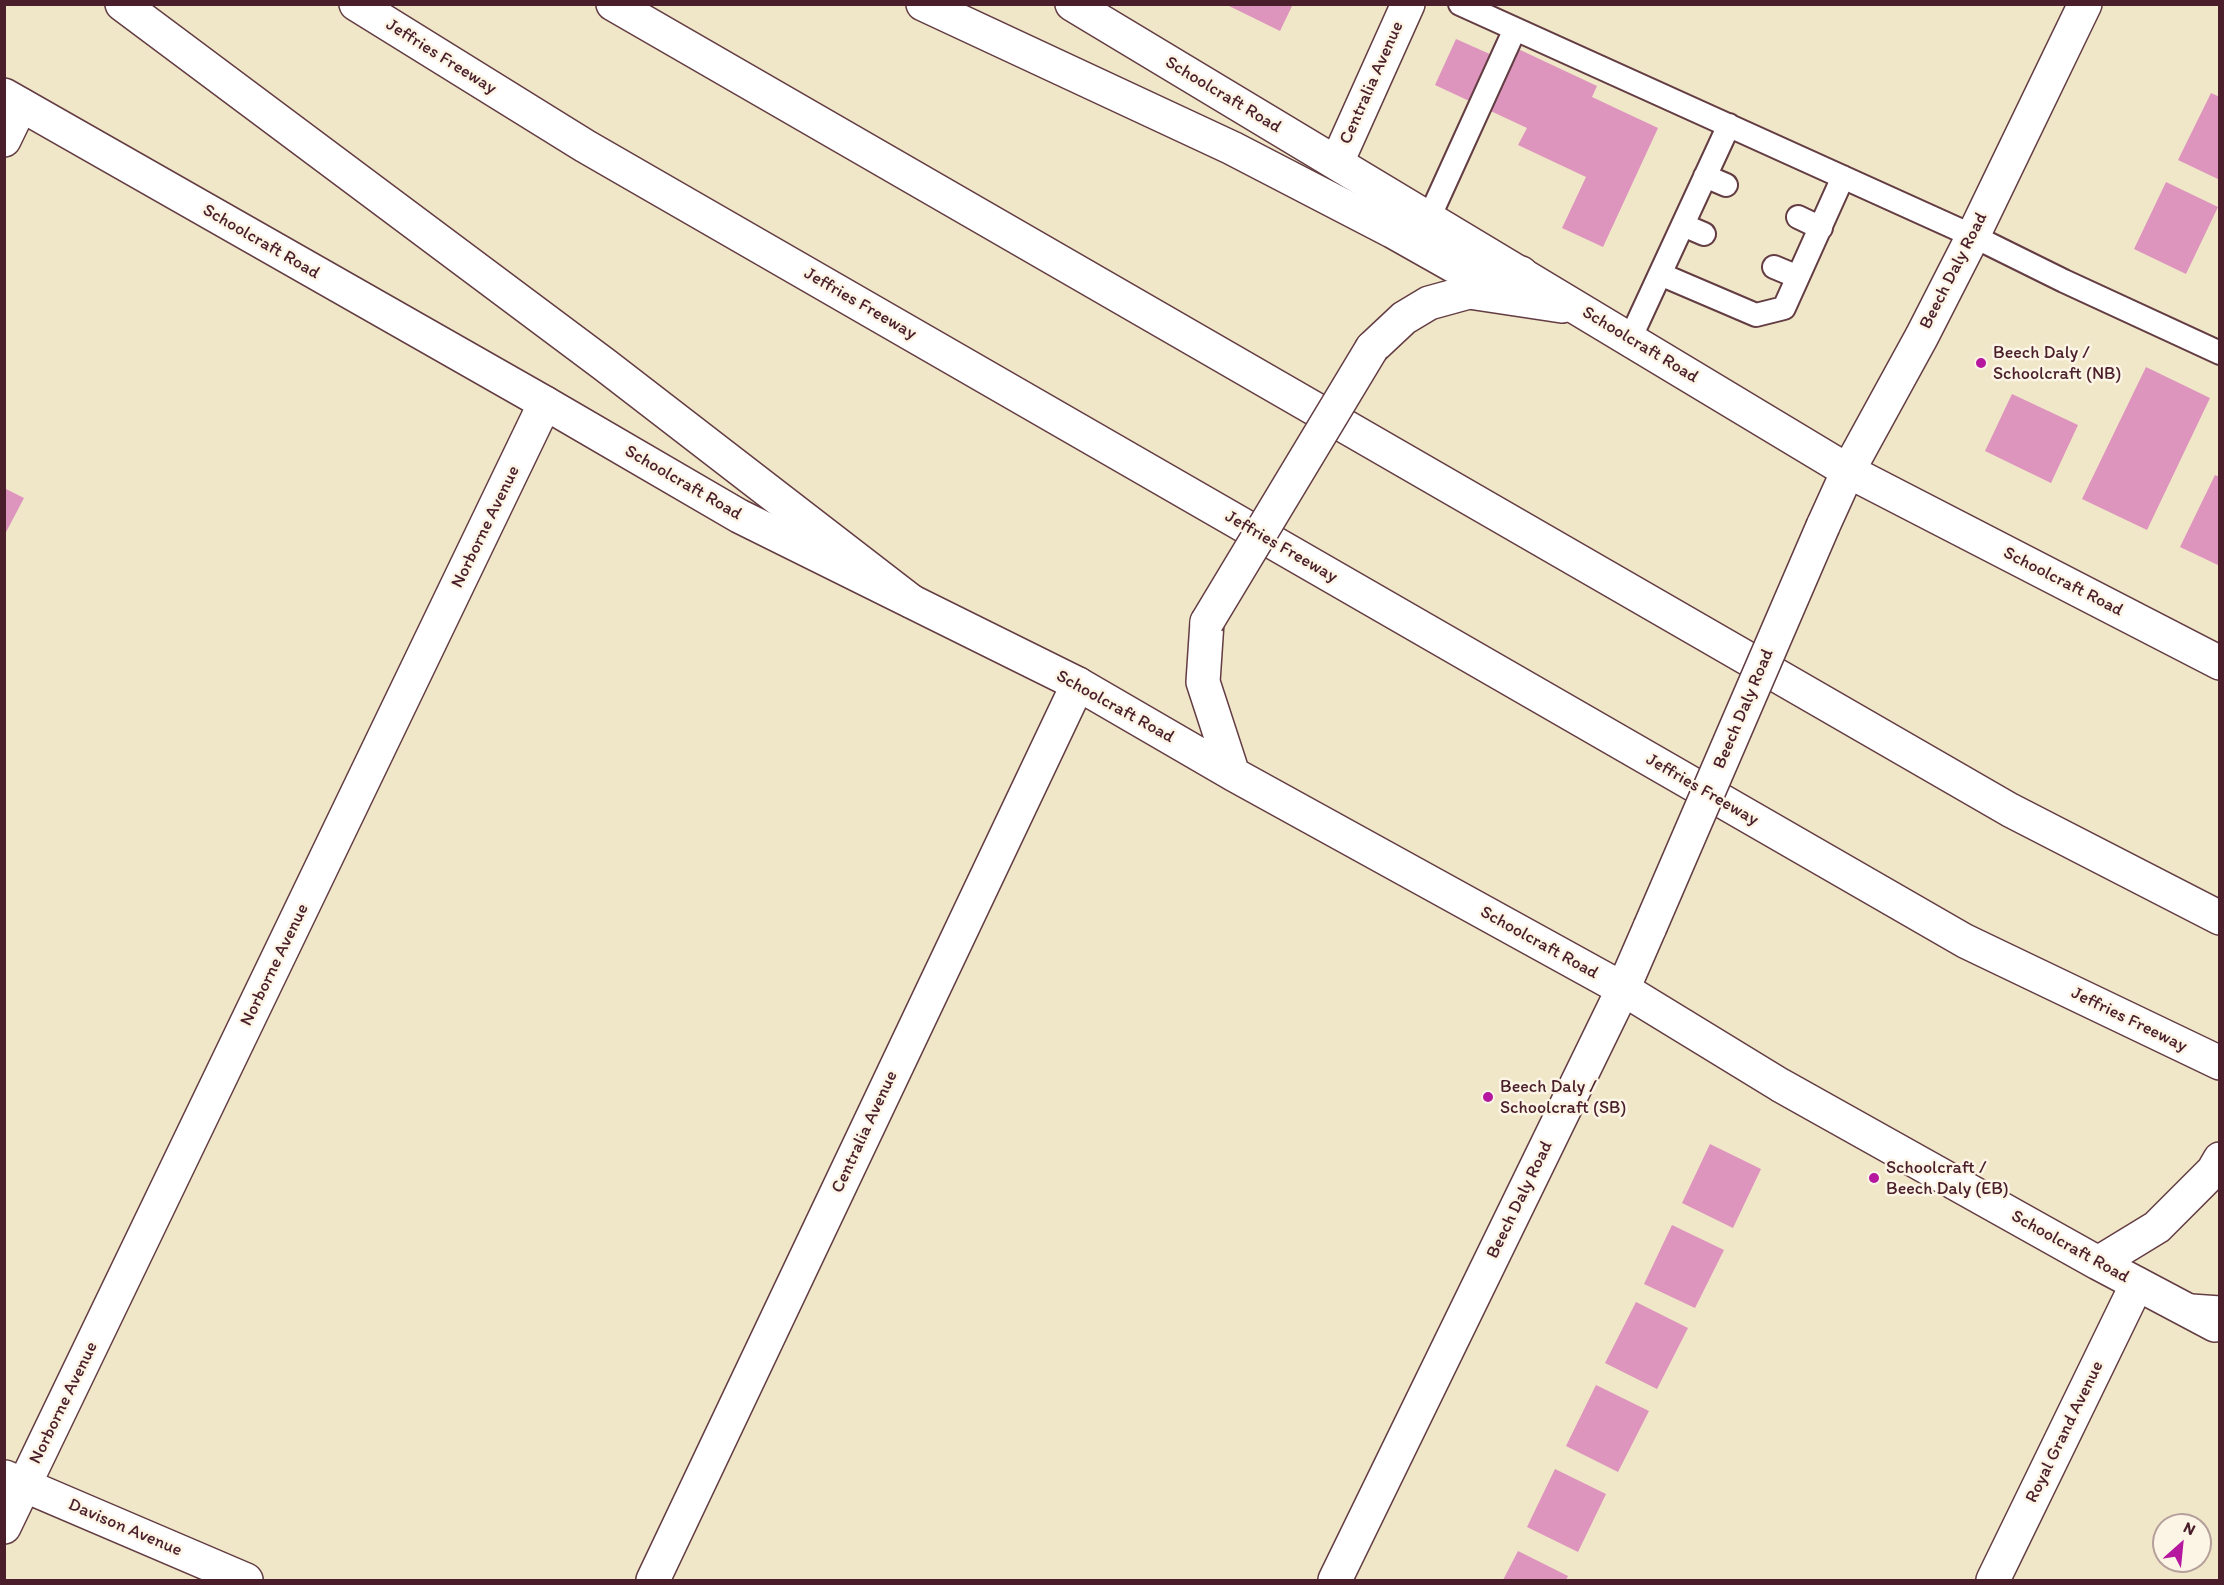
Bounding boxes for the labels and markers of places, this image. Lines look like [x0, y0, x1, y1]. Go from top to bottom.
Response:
place label: Beech Daly / Schoolcraft (NB) [1993, 342, 2121, 385]
marker: Beech Daly / Schoolcraft (NB) [1974, 356, 1988, 370]
place label: Beech Daly / Schoolcraft (SB) [1500, 1076, 1626, 1118]
marker: Beech Daly / Schoolcraft (SB) [1481, 1090, 1495, 1104]
place label: Schoolcraft / Beech Daly (EB) [1886, 1157, 2009, 1200]
marker: Schoolcraft / Beech Daly (EB) [1867, 1171, 1881, 1185]

